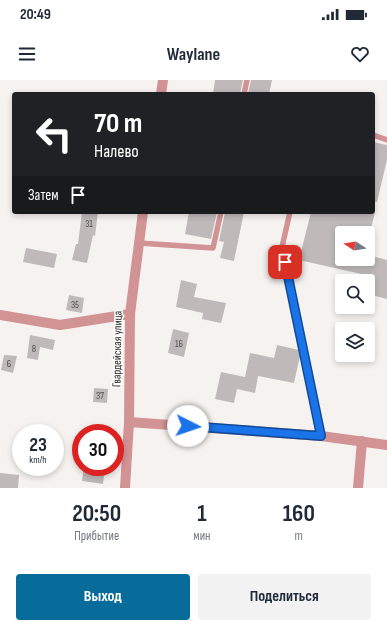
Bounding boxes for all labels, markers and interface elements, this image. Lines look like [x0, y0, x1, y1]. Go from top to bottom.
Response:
text: 20:49 [20, 5, 51, 24]
icon: menu [16, 43, 38, 65]
icon: heart [349, 43, 371, 65]
text: Waylane [167, 44, 220, 65]
text: 70 m [94, 107, 142, 140]
icon: left [28, 108, 80, 160]
text: Налево [94, 141, 139, 162]
icon: arrive [67, 184, 89, 206]
text: Затем [28, 186, 59, 205]
house number: 31 [85, 218, 93, 230]
north arrow [335, 226, 375, 266]
map controls [335, 226, 375, 362]
pin [268, 245, 302, 279]
icon: arrive [274, 251, 296, 273]
button: search [335, 274, 375, 314]
house number: 35 [71, 299, 79, 311]
street label: Гвардейская улица [109, 310, 126, 387]
button: layers [335, 322, 375, 362]
house number: 16 [175, 338, 183, 350]
house number: 8 [32, 343, 36, 355]
house number: 6 [7, 358, 11, 370]
house number: 37 [96, 390, 104, 402]
position arrow [167, 405, 209, 447]
speed limit sign: 30 [72, 424, 124, 476]
text: 23 [29, 433, 47, 457]
text: km/h [29, 454, 47, 466]
text: 20:50 [72, 499, 121, 528]
text: 1 [197, 499, 207, 528]
text: 160 [283, 499, 315, 528]
text: Прибытие [74, 528, 119, 544]
text: мин [193, 528, 211, 544]
text: m [295, 528, 303, 544]
button: Выход [16, 574, 190, 620]
button: Поделиться [198, 574, 371, 620]

